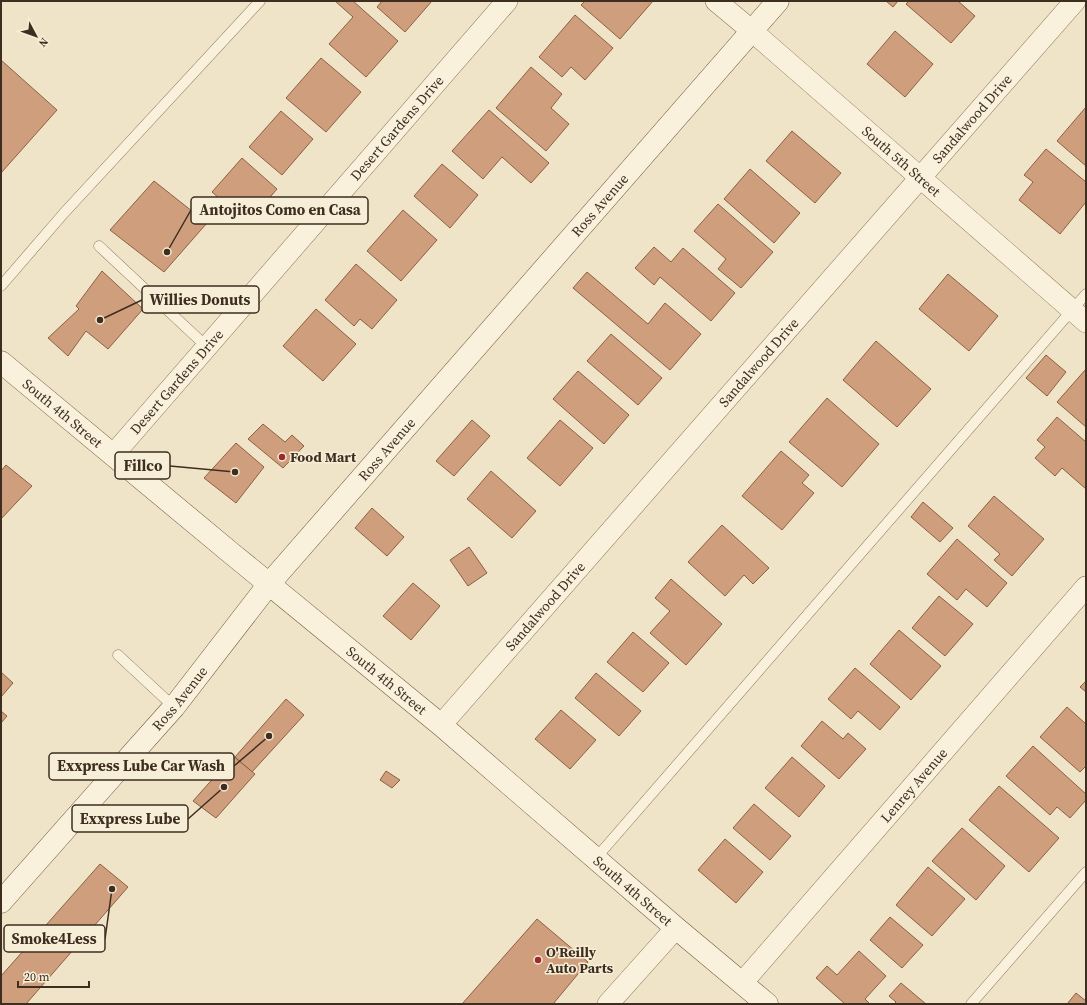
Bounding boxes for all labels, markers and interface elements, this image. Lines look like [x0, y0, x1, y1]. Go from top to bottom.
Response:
north arrow [16, 16, 56, 56]
text: N [35, 34, 51, 50]
street label: Sandalwood Drive [927, 70, 1017, 168]
street label: Desert Gardens Drive [346, 71, 448, 185]
street label: South 5th Street [858, 121, 945, 201]
street label: Ross Avenue [567, 169, 633, 241]
callout: Antojitos Como en Casa [191, 197, 368, 224]
text: Antojitos Como en Casa [199, 199, 362, 220]
callout: Willies Donuts [142, 286, 259, 313]
text: Willies Donuts [150, 289, 251, 310]
street label: Sandalwood Drive [714, 313, 803, 411]
street label: Desert Gardens Drive [125, 325, 228, 439]
street label: South 4th Street [18, 374, 107, 453]
street label: Ross Avenue [353, 413, 420, 485]
place label: Food Mart [290, 447, 357, 467]
callout: Fillco [115, 452, 170, 479]
marker: Food Mart [277, 452, 287, 462]
text: Fillco [124, 455, 163, 476]
street label: Sandalwood Drive [500, 557, 590, 655]
street label: South 4th Street [342, 641, 431, 720]
street label: Ross Avenue [147, 662, 212, 735]
street label: Lenrey Avenue [876, 743, 952, 827]
callout: Exxpress Lube Car Wash [49, 753, 234, 780]
text: Exxpress Lube Car Wash [57, 755, 225, 776]
callout: Exxpress Lube [72, 805, 188, 832]
text: Exxpress Lube [80, 808, 180, 829]
street label: South 4th Street [589, 851, 677, 931]
callout: Smoke4Less [4, 925, 105, 952]
text: Smoke4Less [12, 928, 97, 949]
place label: O'Reilly Auto Parts [546, 942, 614, 978]
marker: O'Reilly Auto Parts [533, 955, 543, 965]
scale bar [18, 963, 89, 989]
text: 20 m [24, 969, 50, 985]

